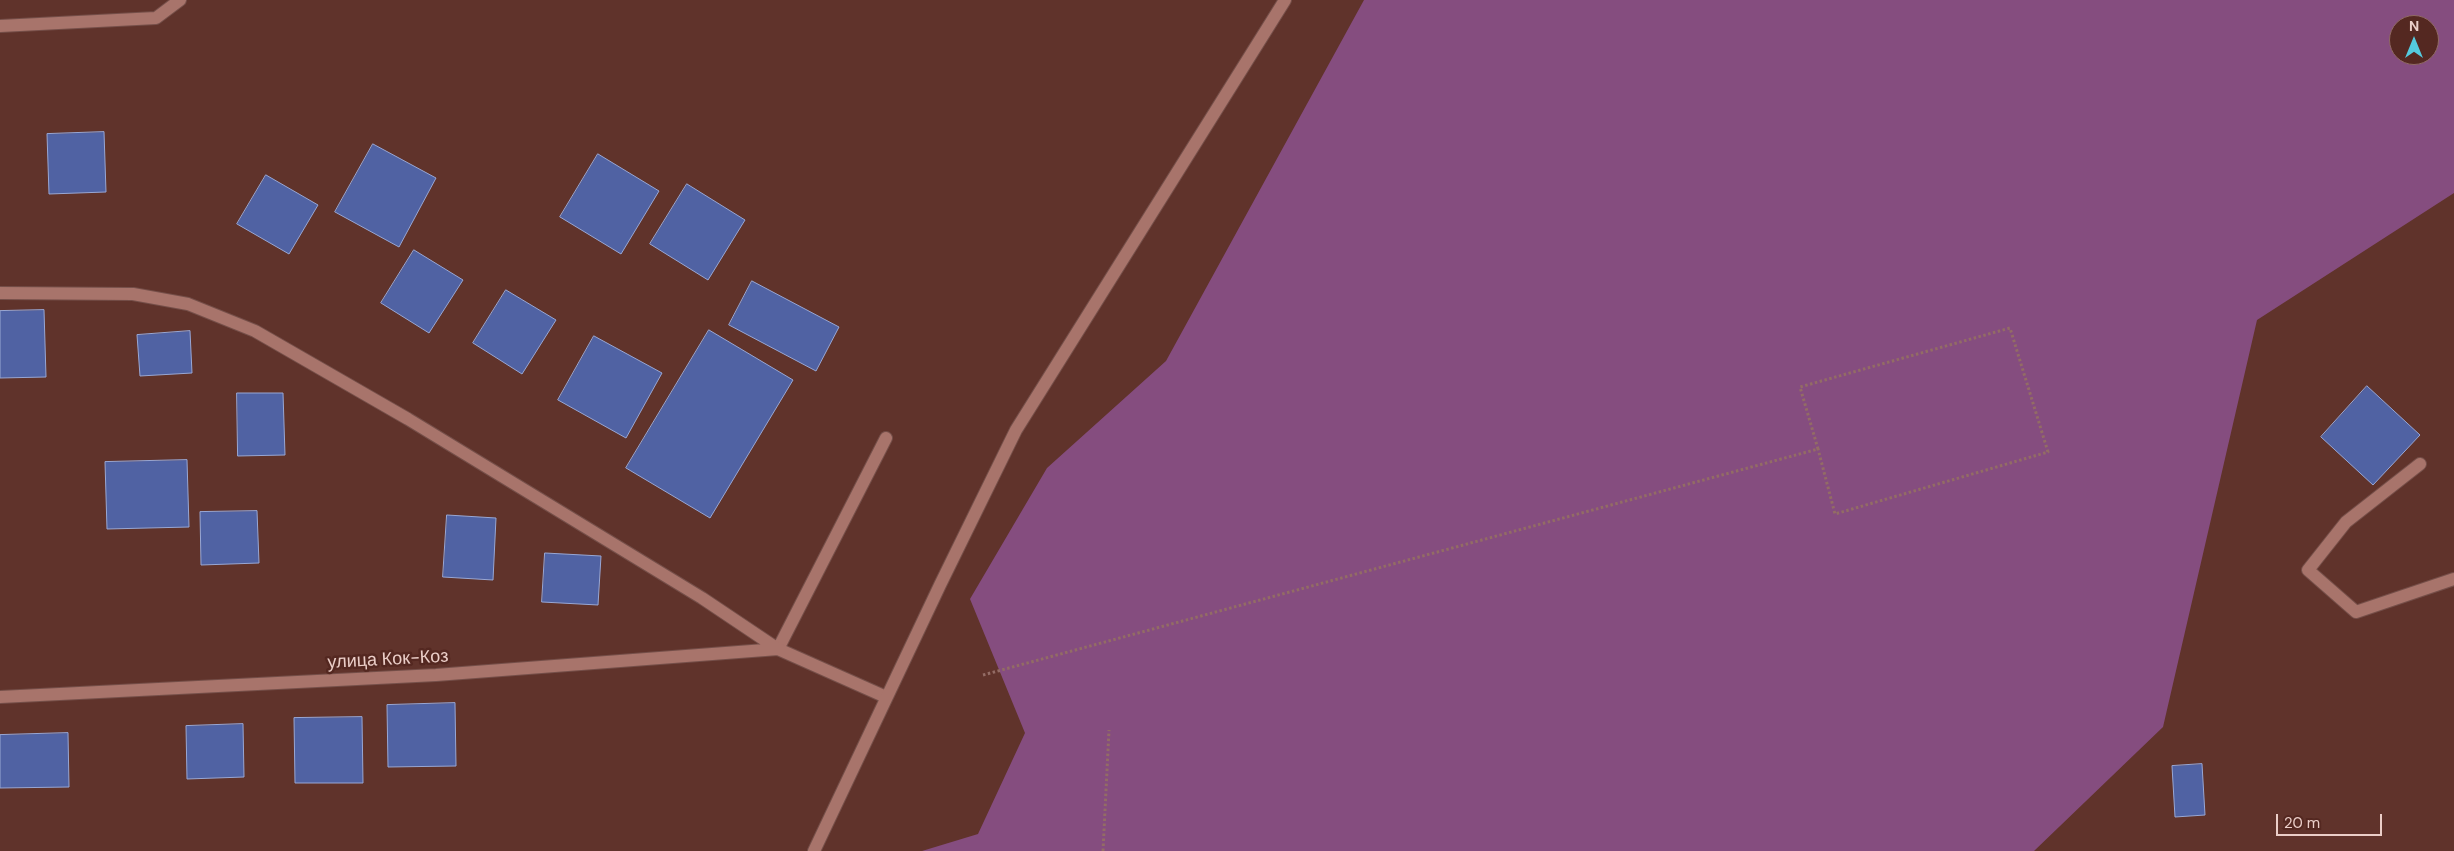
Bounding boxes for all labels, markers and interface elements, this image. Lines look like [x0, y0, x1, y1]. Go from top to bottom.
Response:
north arrow [2389, 15, 2439, 65]
text: N [2409, 17, 2419, 35]
street label: улица Кок-Коз [327, 646, 449, 674]
scale bar [2279, 804, 2385, 836]
text: 20 m [2284, 813, 2320, 833]

